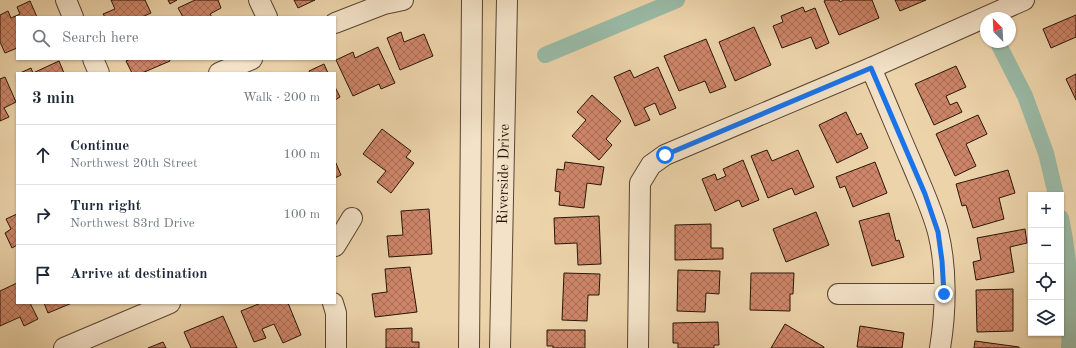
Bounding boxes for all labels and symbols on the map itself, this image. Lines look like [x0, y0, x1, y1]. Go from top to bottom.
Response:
north arrow [980, 12, 1016, 48]
street label: Riverside Drive [496, 124, 513, 224]
route start [656, 146, 674, 164]
route end [935, 285, 953, 303]

